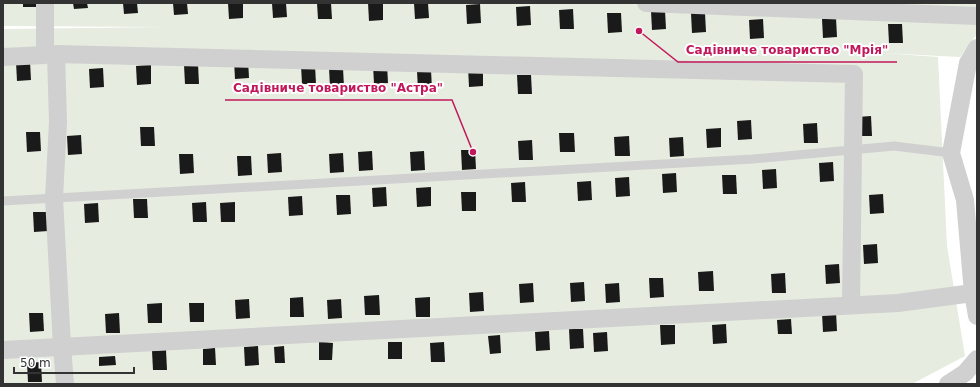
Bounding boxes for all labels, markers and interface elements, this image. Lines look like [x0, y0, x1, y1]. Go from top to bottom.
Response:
callout: Садівниче товариство "Мрія" [678, 38, 897, 62]
text: Садівниче товариство "Мрія" [686, 43, 888, 57]
callout: Садівниче товариство "Астра" [225, 76, 452, 100]
text: Садівниче товариство "Астра" [233, 81, 443, 95]
scale bar [14, 349, 134, 375]
text: 50 m [20, 356, 51, 370]

